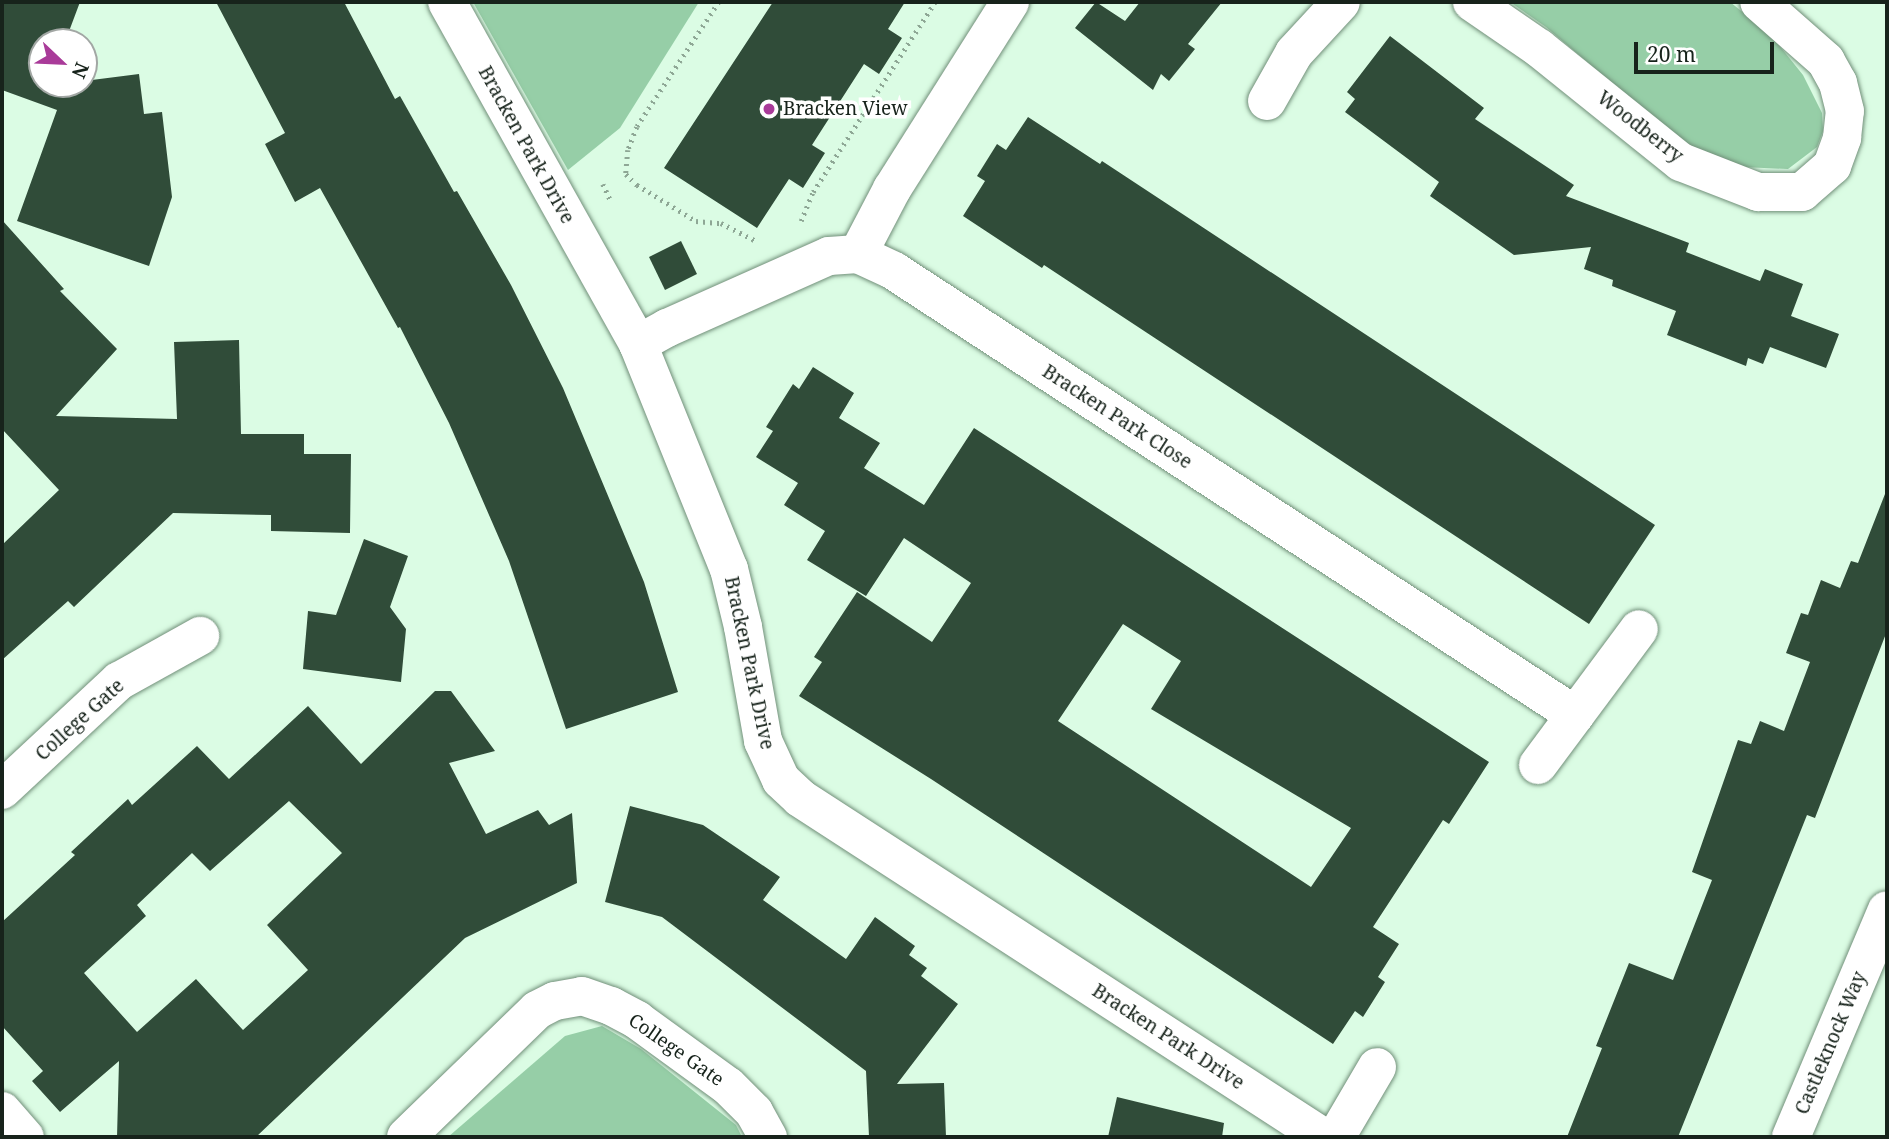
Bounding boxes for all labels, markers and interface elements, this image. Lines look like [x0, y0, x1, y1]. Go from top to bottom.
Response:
north arrow [28, 28, 98, 98]
scale bar [1637, 28, 1777, 72]
text: 20 m [1647, 40, 1696, 68]
text: N [66, 58, 95, 82]
street label: Bracken Park Drive [473, 62, 579, 228]
street label: Woodberry [1592, 86, 1688, 168]
place label: Bracken View [783, 98, 908, 120]
marker: Bracken View [761, 101, 777, 117]
street label: Bracken Park Close [1038, 360, 1196, 474]
street label: Bracken Park Drive [720, 574, 778, 752]
street label: College Gate [31, 674, 129, 766]
street label: Castleknock Way [1791, 968, 1871, 1118]
street label: Bracken Park Drive [1088, 979, 1248, 1095]
street label: College Gate [624, 1009, 728, 1091]

